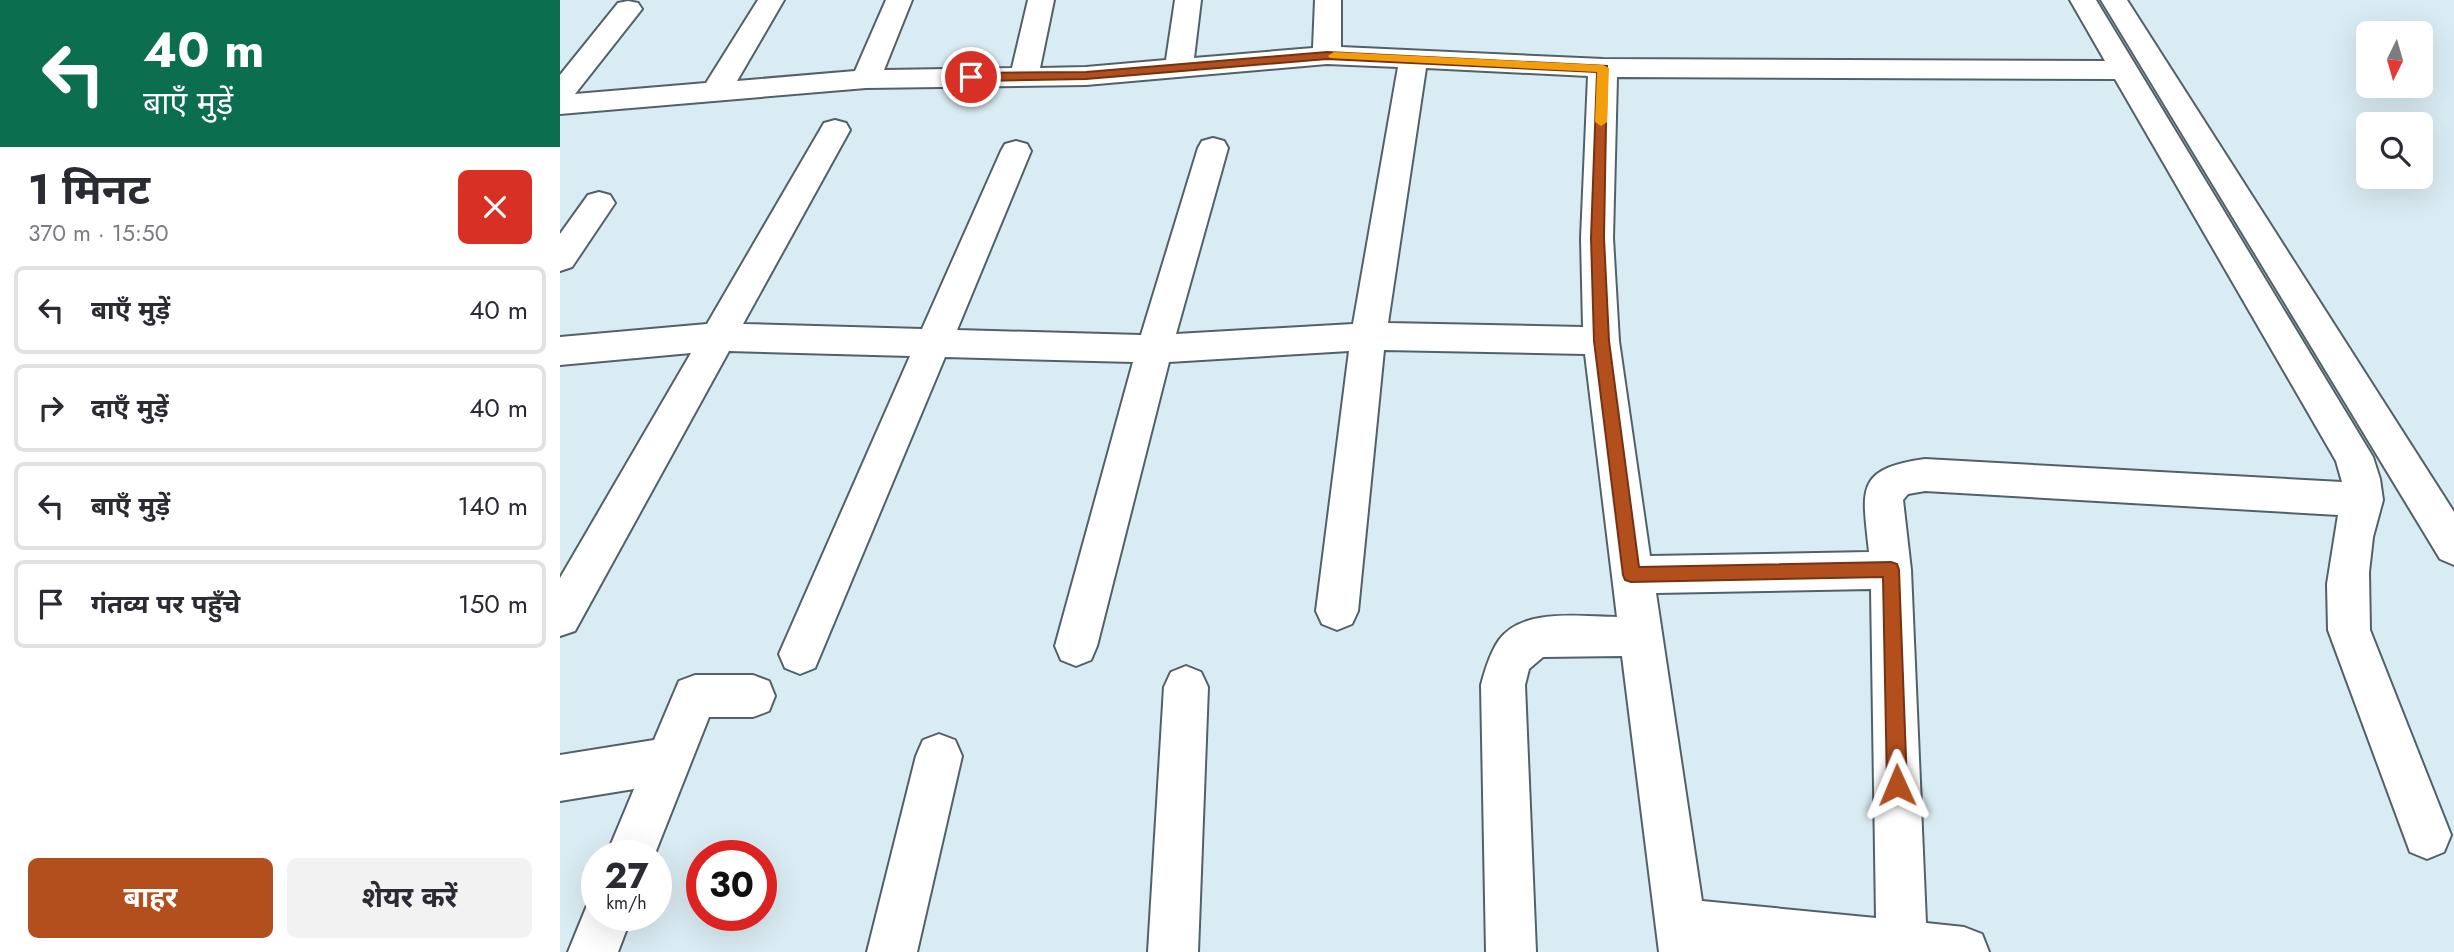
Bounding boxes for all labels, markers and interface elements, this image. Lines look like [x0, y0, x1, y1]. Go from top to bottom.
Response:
text: 40 m [143, 15, 265, 85]
north arrow [2356, 21, 2432, 98]
map controls [2356, 21, 2433, 189]
icon: left [28, 28, 119, 119]
pin [941, 47, 1001, 107]
icon: arrive [952, 58, 990, 96]
text: बाएँ मुड़ें [143, 80, 233, 126]
button: search [2356, 112, 2433, 189]
text: 1 मिनट [28, 159, 150, 220]
button: close [458, 170, 532, 244]
text: 370 m · 15:50 [28, 216, 169, 250]
icon: left [32, 291, 70, 329]
text: बाएँ मुड़ें [91, 291, 170, 329]
text: 40 m [469, 291, 528, 329]
icon: right [32, 389, 70, 427]
text: दाएँ मुड़ें [91, 389, 169, 427]
text: 40 m [469, 389, 528, 427]
icon: left [32, 487, 70, 525]
text: बाएँ मुड़ें [91, 487, 170, 525]
text: 140 m [457, 487, 528, 525]
icon: arrive [32, 585, 70, 623]
text: गंतव्य पर पहुँचे [91, 585, 240, 623]
text: 150 m [458, 585, 528, 623]
position arrow [1860, 748, 1934, 822]
speed limit sign: 30 [686, 840, 777, 931]
text: 27 [604, 851, 649, 901]
button: बाहर [28, 858, 273, 938]
button: शेयर करें [287, 858, 532, 938]
text: km/h [606, 890, 647, 916]

